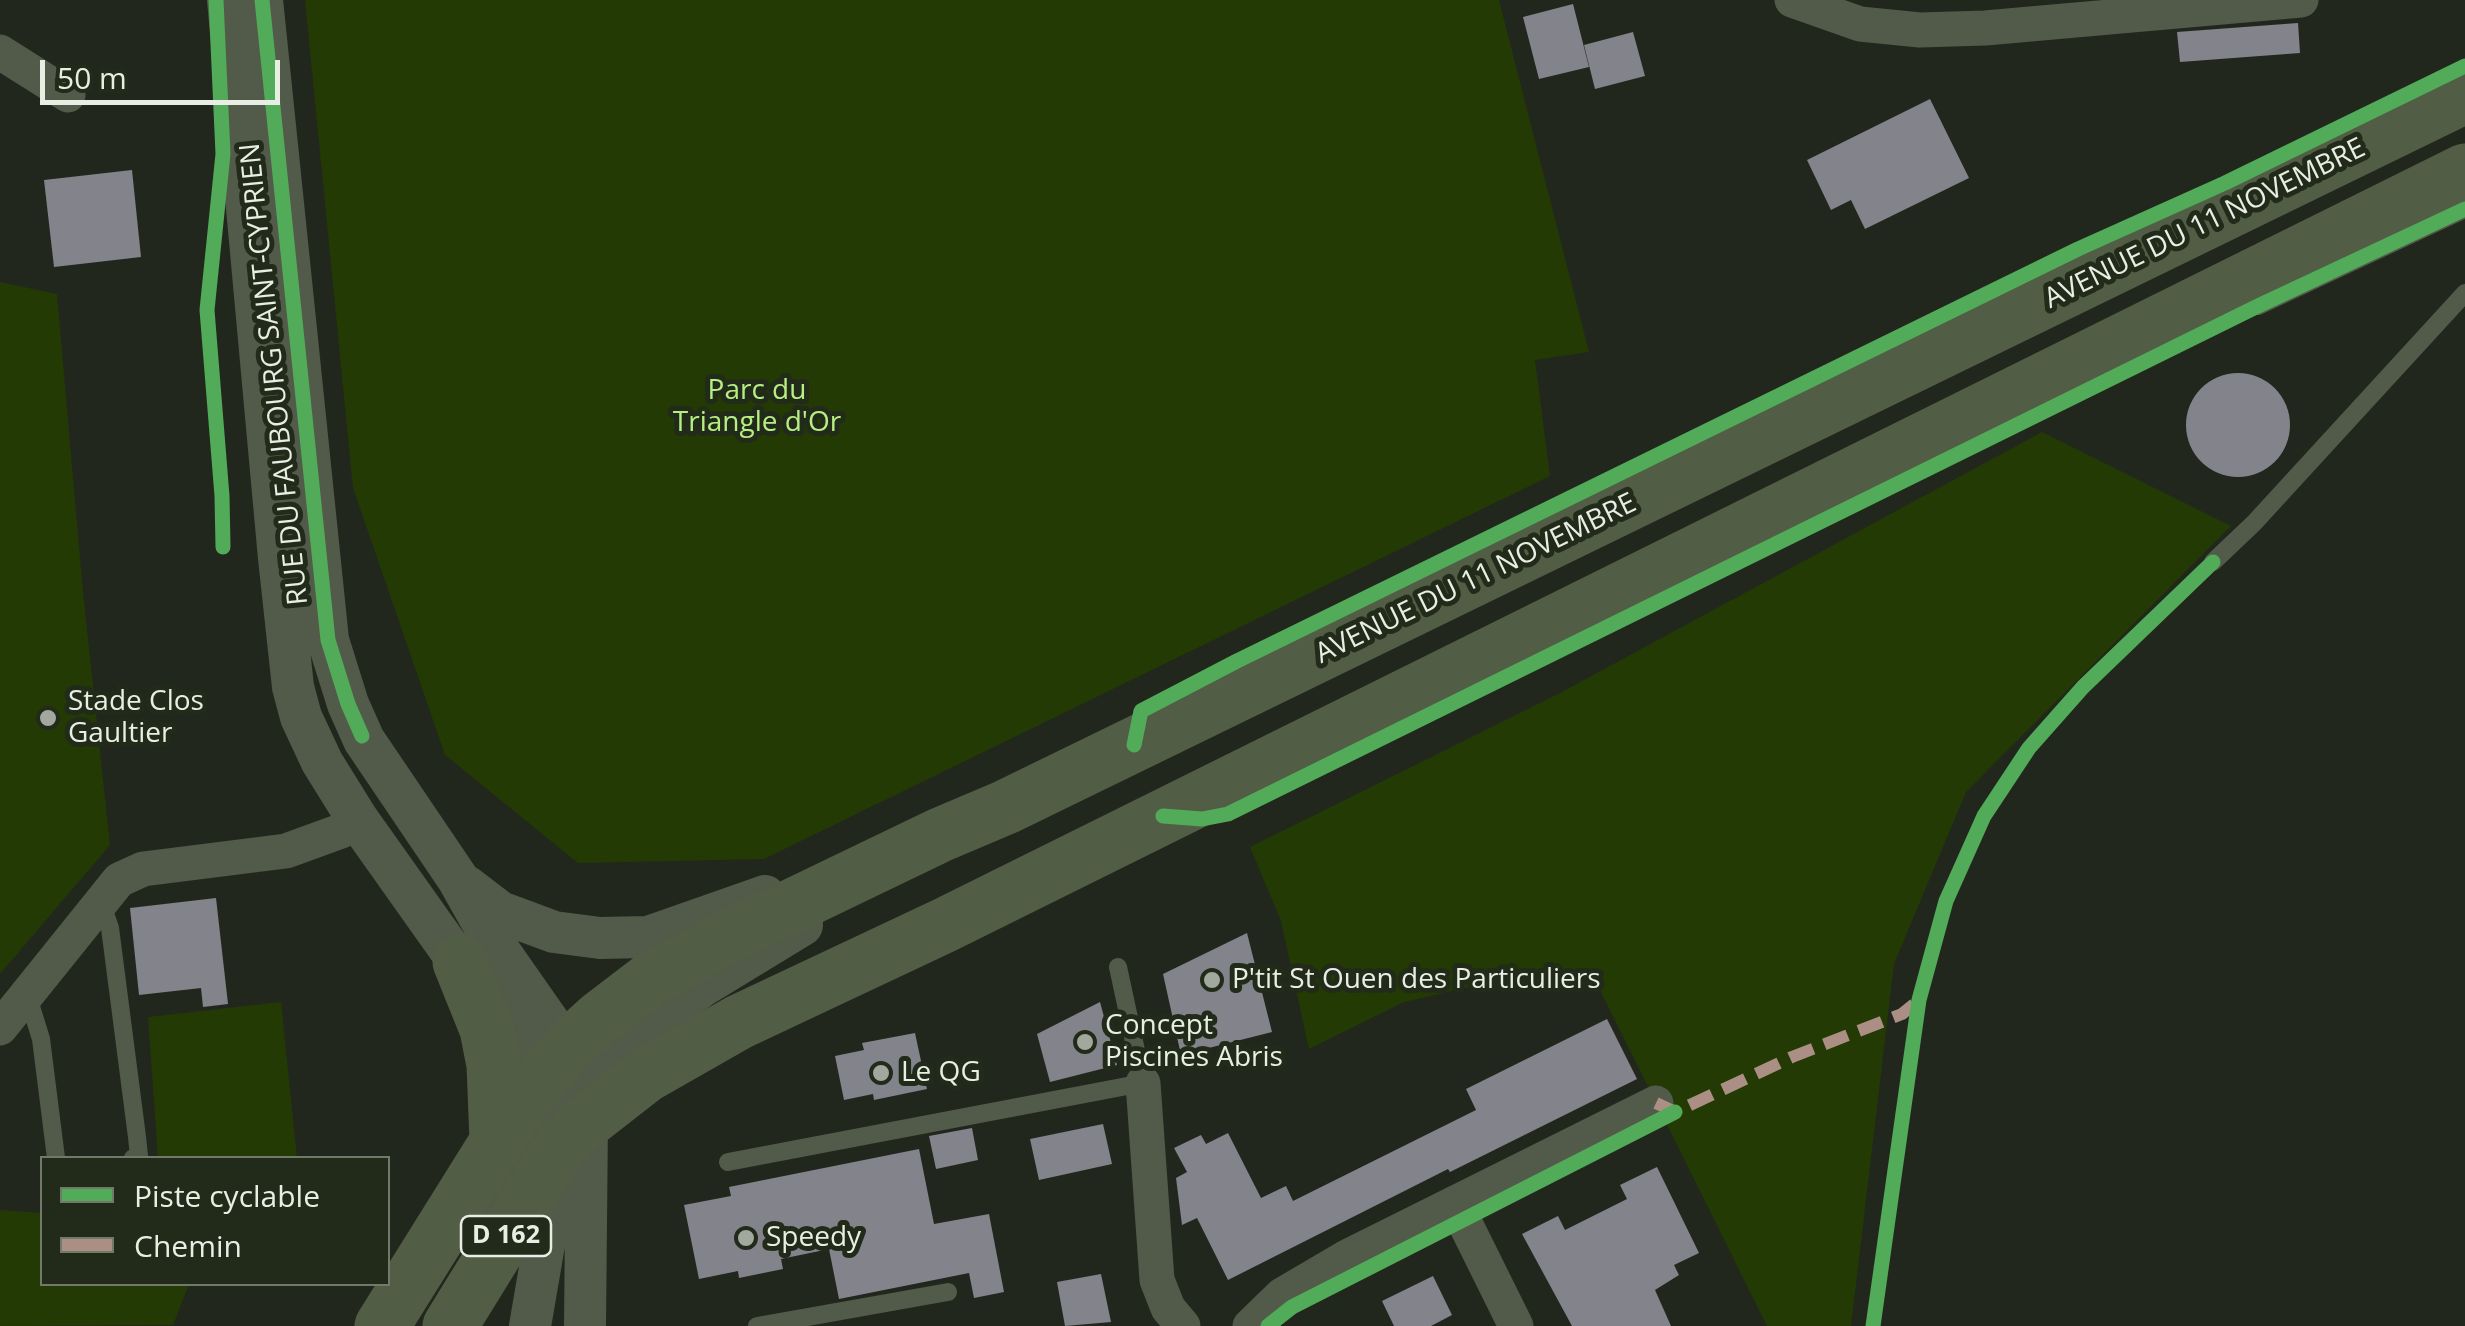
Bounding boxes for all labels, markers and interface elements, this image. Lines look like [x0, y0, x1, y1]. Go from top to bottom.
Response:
scale bar [45, 40, 285, 102]
text: 50 m [57, 57, 127, 98]
street label: AVENUE DU 11 NOVEMBRE [2039, 132, 2371, 316]
street label: RUE DU FAUBOURG SAINT-CYPRIEN [234, 141, 316, 607]
park label: Parc du Triangle d'Or [673, 374, 841, 440]
street label: AVENUE DU 11 NOVEMBRE [1310, 487, 1642, 671]
place label: Stade Clos Gaultier [68, 685, 204, 751]
marker: Stade Clos Gaultier [37, 707, 59, 729]
place label: P'tit St Ouen des Particuliers [1232, 963, 1601, 997]
marker: P'tit St Ouen des Particuliers [1201, 969, 1223, 991]
place label: Concept Piscines Abris [1105, 1009, 1283, 1075]
marker: Concept Piscines Abris [1074, 1031, 1096, 1053]
place label: Le QG [901, 1056, 981, 1090]
marker: Le QG [870, 1062, 892, 1084]
legend [40, 1156, 390, 1286]
text: Piste cyclable [134, 1175, 320, 1216]
road number: D 162 [461, 1216, 551, 1256]
place label: Speedy [766, 1221, 861, 1255]
text: Chemin [134, 1225, 242, 1266]
marker: Speedy [735, 1227, 757, 1249]

